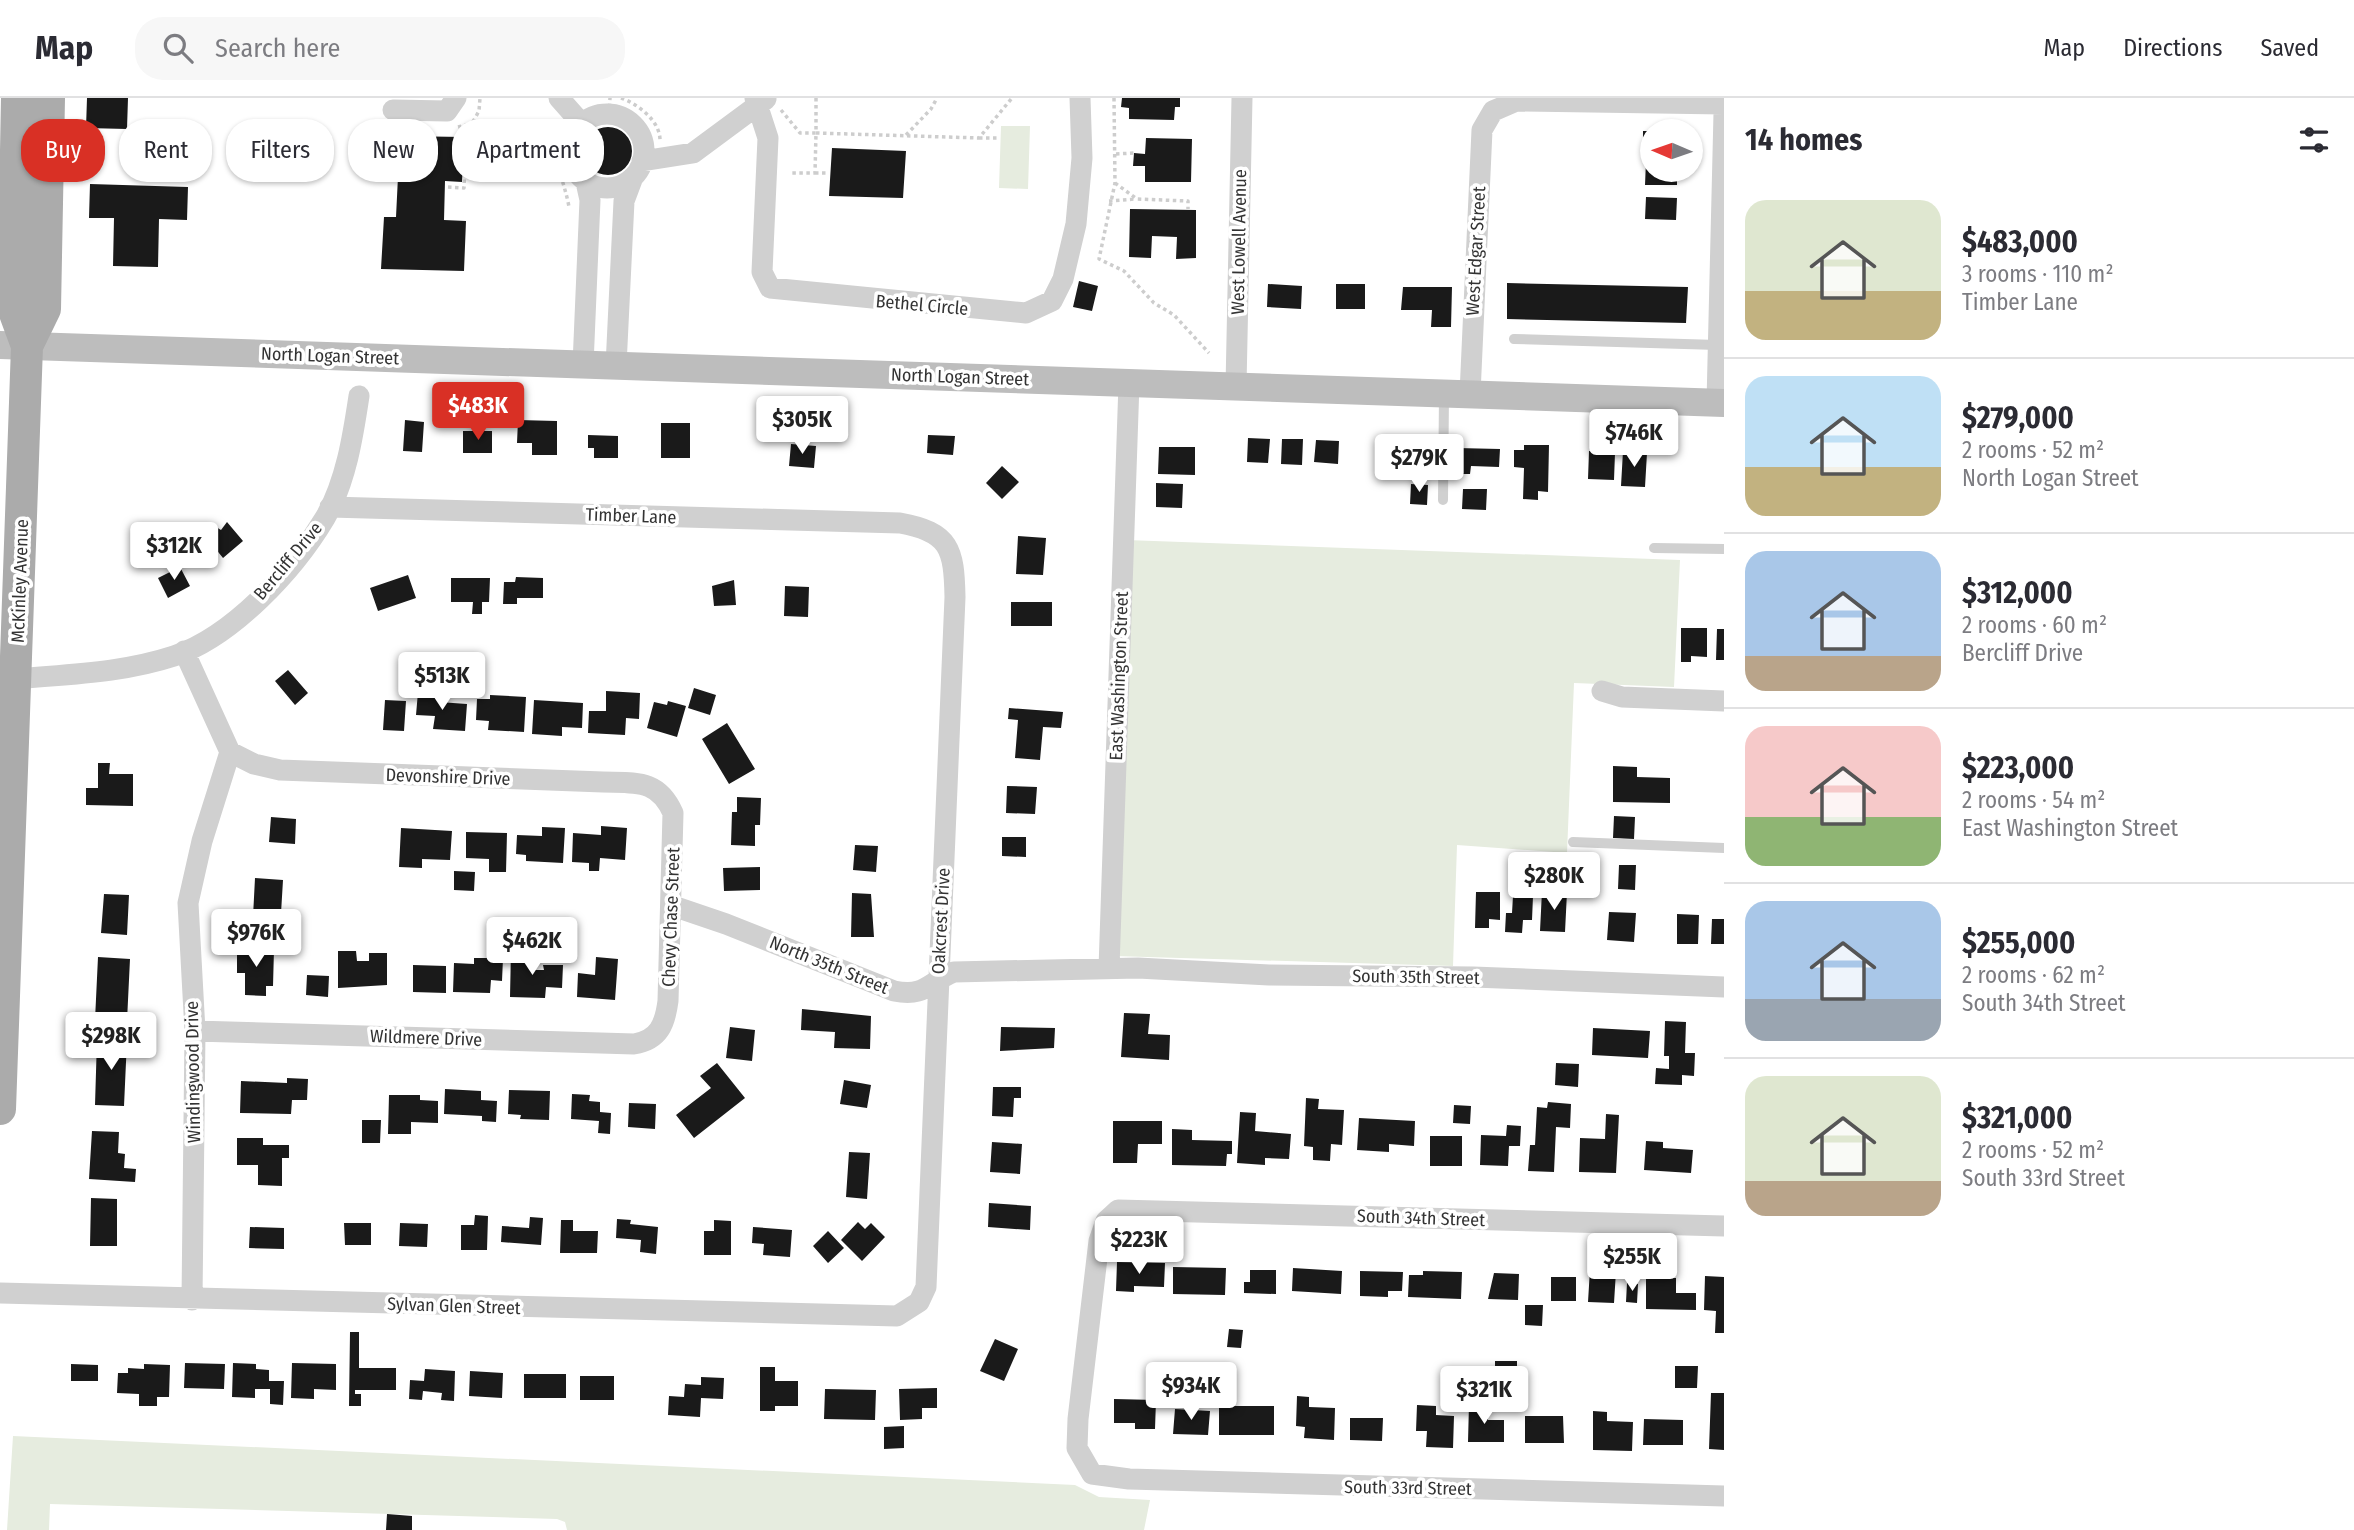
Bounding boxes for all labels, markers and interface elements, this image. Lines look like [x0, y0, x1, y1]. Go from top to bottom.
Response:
search box [135, 17, 625, 80]
text: Map [35, 28, 93, 68]
icon: search [159, 29, 197, 67]
text: Search here [215, 33, 340, 64]
text: Map [2044, 34, 2085, 62]
text: Directions [2123, 34, 2222, 62]
text: Saved [2260, 34, 2319, 62]
chip: Buy [21, 119, 105, 182]
chip: Rent [119, 119, 212, 182]
chip: Filters [226, 119, 334, 182]
chip: New [348, 119, 438, 182]
chip: Apartment [452, 119, 604, 182]
north arrow [1640, 119, 1703, 182]
map controls [1640, 119, 1703, 182]
icon: filters [2295, 121, 2333, 159]
text: 14 homes [1745, 122, 1862, 158]
street label: West Lowell Avenue [1227, 169, 1251, 315]
street label: West Edgar Street [1462, 186, 1490, 316]
text: $483,000 [1962, 224, 2078, 260]
icon: home [1801, 228, 1885, 312]
text: 3 rooms · 110 m² [1962, 260, 2113, 288]
text: Timber Lane [1962, 288, 2078, 316]
street label: Bethel Circle [875, 290, 969, 320]
street label: North Logan Street [261, 343, 400, 369]
street label: North Logan Street [891, 364, 1030, 390]
pin: $483K [429, 382, 527, 442]
text: $483K [448, 391, 508, 419]
pin: $305K [753, 396, 851, 456]
text: $279,000 [1962, 400, 2074, 436]
icon: home [1801, 404, 1885, 488]
text: $305K [772, 405, 832, 433]
pin: $746K [1585, 410, 1683, 469]
text: $746K [1605, 418, 1663, 446]
pin: $279K [1370, 434, 1468, 494]
text: 2 rooms · 52 m² [1962, 436, 2104, 464]
text: $279K [1391, 443, 1447, 471]
text: North Logan Street [1962, 464, 2139, 492]
street label: Timber Lane [585, 503, 677, 529]
street label: Bercliff Drive [249, 518, 327, 604]
street label: McKinley Avenue [7, 519, 33, 643]
pin: $312K [125, 522, 223, 582]
text: $312K [146, 531, 202, 559]
text: $312,000 [1962, 575, 2073, 611]
icon: home [1801, 579, 1885, 663]
street label: East Washington Street [1105, 591, 1133, 761]
text: 2 rooms · 60 m² [1962, 611, 2107, 639]
text: Bercliff Drive [1962, 639, 2083, 667]
pin: $513K [393, 652, 491, 712]
text: $513K [414, 661, 470, 689]
text: $223,000 [1962, 750, 2074, 786]
icon: home [1801, 754, 1885, 838]
street label: Devonshire Drive [385, 764, 511, 790]
text: 2 rooms · 54 m² [1962, 786, 2105, 814]
text: East Washington Street [1962, 814, 2178, 842]
street label: Chevy Chase Street [658, 847, 684, 987]
pin: $280K [1505, 852, 1603, 912]
text: $280K [1524, 861, 1584, 889]
street label: Oakcrest Drive [927, 867, 955, 975]
pin: $976K [207, 910, 305, 969]
text: $976K [227, 918, 285, 946]
pin: $462K [483, 918, 581, 977]
text: $255,000 [1962, 925, 2075, 961]
text: $462K [502, 926, 562, 954]
icon: home [1801, 929, 1885, 1013]
street label: North 35th Street [766, 931, 892, 999]
text: 2 rooms · 62 m² [1962, 961, 2105, 989]
street label: South 35th Street [1352, 965, 1480, 989]
text: South 34th Street [1962, 989, 2126, 1017]
street label: Windingwood Drive [181, 1001, 205, 1143]
pin: $298K [62, 1012, 160, 1072]
text: $298K [81, 1021, 141, 1049]
street label: Wildmere Drive [370, 1025, 482, 1051]
text: $321,000 [1962, 1100, 2072, 1136]
icon: home [1801, 1104, 1885, 1188]
text: 2 rooms · 52 m² [1962, 1136, 2104, 1164]
text: South 33rd Street [1962, 1164, 2125, 1192]
street label: South 34th Street [1357, 1205, 1485, 1231]
pin: $223K [1090, 1216, 1188, 1276]
text: $223K [1111, 1225, 1167, 1253]
pin: $255K [1583, 1234, 1681, 1293]
text: $255K [1603, 1242, 1661, 1270]
street label: Sylvan Glen Street [387, 1293, 521, 1319]
pin: $934K [1142, 1362, 1240, 1422]
pin: $321K [1435, 1366, 1533, 1426]
text: $934K [1162, 1371, 1220, 1399]
text: $321K [1456, 1375, 1512, 1403]
street label: South 33rd Street [1344, 1476, 1472, 1500]

